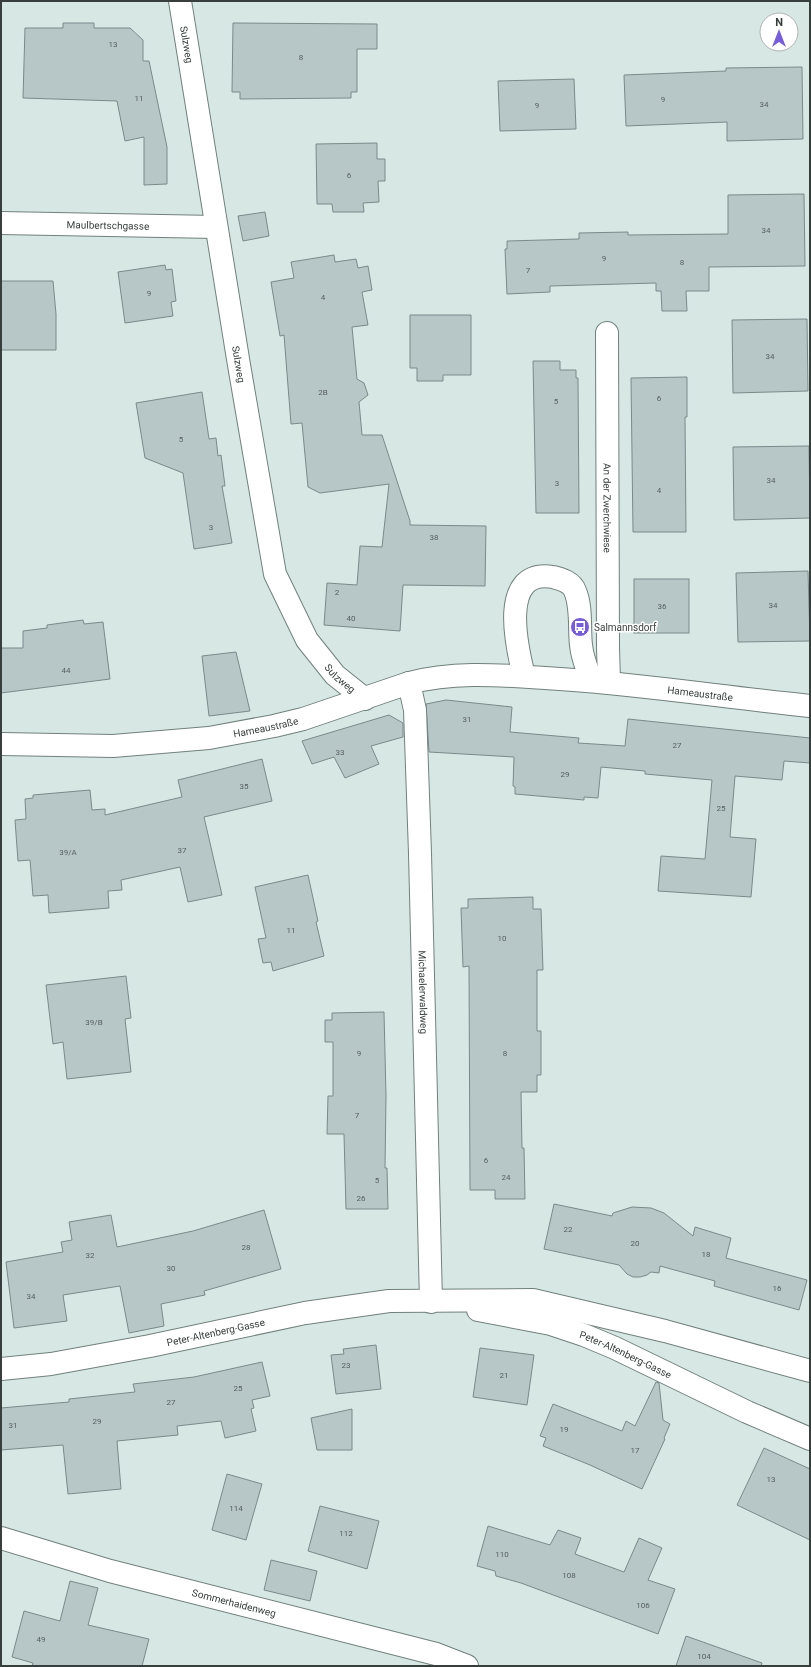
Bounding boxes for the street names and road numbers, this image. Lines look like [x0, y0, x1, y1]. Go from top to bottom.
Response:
street label: Sulzweg [179, 25, 195, 64]
street label: Maulbertschgasse [67, 219, 149, 231]
street label: Sulzweg [230, 345, 247, 384]
street label: An der Zwerchwiese [602, 463, 613, 553]
street label: Sulzweg [323, 662, 358, 695]
street label: Hameaustraße [667, 684, 734, 703]
street label: Hameaustraße [232, 715, 299, 739]
street label: Michaelerwaldweg [417, 950, 430, 1034]
street label: Peter-Altenberg-Gasse [166, 1316, 266, 1348]
street label: Peter-Altenberg-Gasse [578, 1328, 673, 1380]
street label: Sommerhaidenweg [191, 1587, 277, 1619]

